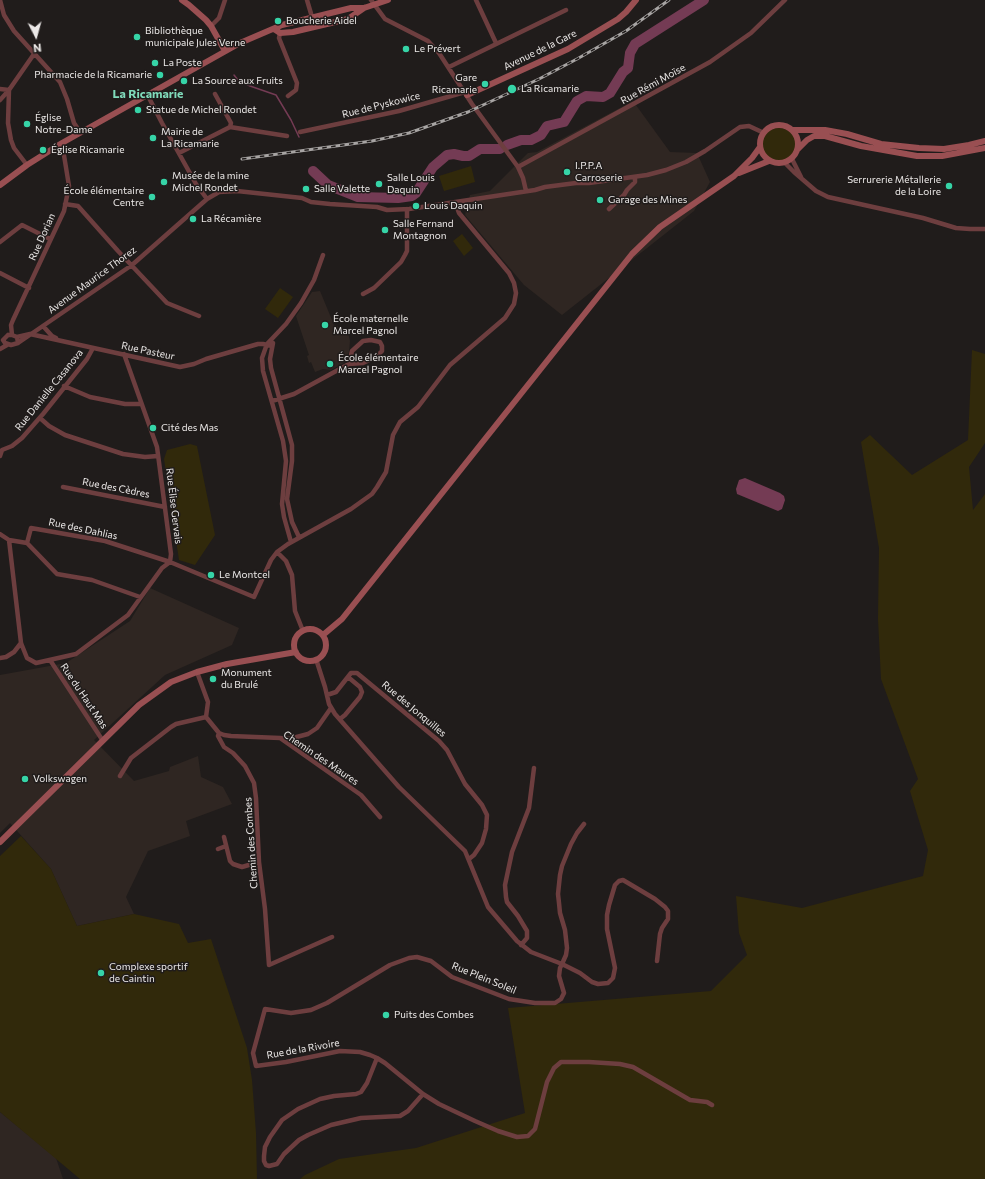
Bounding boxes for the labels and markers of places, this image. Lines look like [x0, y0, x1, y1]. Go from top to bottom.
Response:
place label: Boucherie Aidel [286, 15, 357, 27]
marker: Boucherie Aidel [273, 16, 283, 26]
place label: Bibliothèque municipale Jules Verne [145, 25, 245, 48]
marker: Bibliothèque municipale Jules Verne [132, 32, 142, 42]
place label: Le Prévert [414, 43, 460, 55]
marker: Le Prévert [401, 44, 411, 54]
place label: La Poste [163, 57, 202, 69]
marker: La Poste [150, 58, 160, 68]
place label: Pharmacie de la Ricamarie [34, 69, 152, 81]
marker: Pharmacie de la Ricamarie [155, 70, 165, 80]
place label: Gare Ricamarie [432, 72, 477, 96]
place label: La Source aux Fruits [192, 75, 283, 87]
marker: La Source aux Fruits [179, 76, 189, 86]
marker: Gare Ricamarie [480, 79, 490, 89]
marker: La Ricamarie [506, 83, 518, 95]
place label: La Ricamarie [521, 83, 579, 95]
place label: Statue de Michel Rondet [146, 104, 257, 116]
marker: Statue de Michel Rondet [133, 105, 143, 115]
place label: Église Notre-Dame [35, 112, 92, 136]
marker: Église Notre-Dame [22, 119, 32, 129]
place label: Mairie de La Ricamarie [161, 126, 219, 150]
marker: Mairie de La Ricamarie [148, 133, 158, 143]
place label: Église Ricamarie [51, 144, 124, 156]
marker: Église Ricamarie [38, 145, 48, 155]
place label: I.P.P.A Carroserie [575, 160, 622, 184]
marker: I.P.P.A Carroserie [562, 167, 572, 177]
place label: Musée de la mine Michel Rondet [172, 170, 249, 194]
place label: Salle Louis Daquin [387, 172, 435, 196]
place label: Serrurerie Métallerie de la Loire [847, 174, 941, 198]
marker: Musée de la mine Michel Rondet [159, 177, 169, 187]
marker: Salle Louis Daquin [374, 179, 384, 189]
marker: Serrurerie Métallerie de la Loire [944, 181, 954, 191]
place label: Salle Valette [314, 183, 370, 195]
marker: Salle Valette [301, 184, 311, 194]
place label: École élémentaire Centre [64, 185, 144, 208]
marker: École élémentaire Centre [147, 192, 157, 202]
place label: Garage des Mines [608, 194, 687, 206]
marker: Garage des Mines [595, 195, 605, 205]
place label: Louis Daquin [424, 200, 483, 212]
marker: Louis Daquin [411, 201, 421, 211]
place label: La Récamière [201, 213, 261, 225]
marker: La Récamière [188, 214, 198, 224]
place label: Salle Fernand Montagnon [393, 218, 454, 242]
marker: Salle Fernand Montagnon [380, 225, 390, 235]
place label: École maternelle Marcel Pagnol [333, 313, 408, 336]
marker: École maternelle Marcel Pagnol [320, 320, 330, 330]
place label: École élémentaire Marcel Pagnol [338, 352, 418, 376]
marker: École élémentaire Marcel Pagnol [325, 359, 335, 369]
place label: Cité des Mas [161, 422, 218, 434]
marker: Cité des Mas [148, 423, 158, 433]
place label: Le Montcel [219, 569, 270, 581]
marker: Le Montcel [206, 570, 216, 580]
place label: Monument du Brulé [221, 667, 272, 690]
marker: Monument du Brulé [208, 674, 218, 684]
place label: Volkswagen [33, 773, 87, 785]
marker: Volkswagen [20, 774, 30, 784]
place label: Complexe sportif de Caintin [109, 961, 188, 984]
marker: Complexe sportif de Caintin [96, 968, 106, 978]
place label: Puits des Combes [394, 1009, 474, 1021]
marker: Puits des Combes [381, 1010, 391, 1020]

